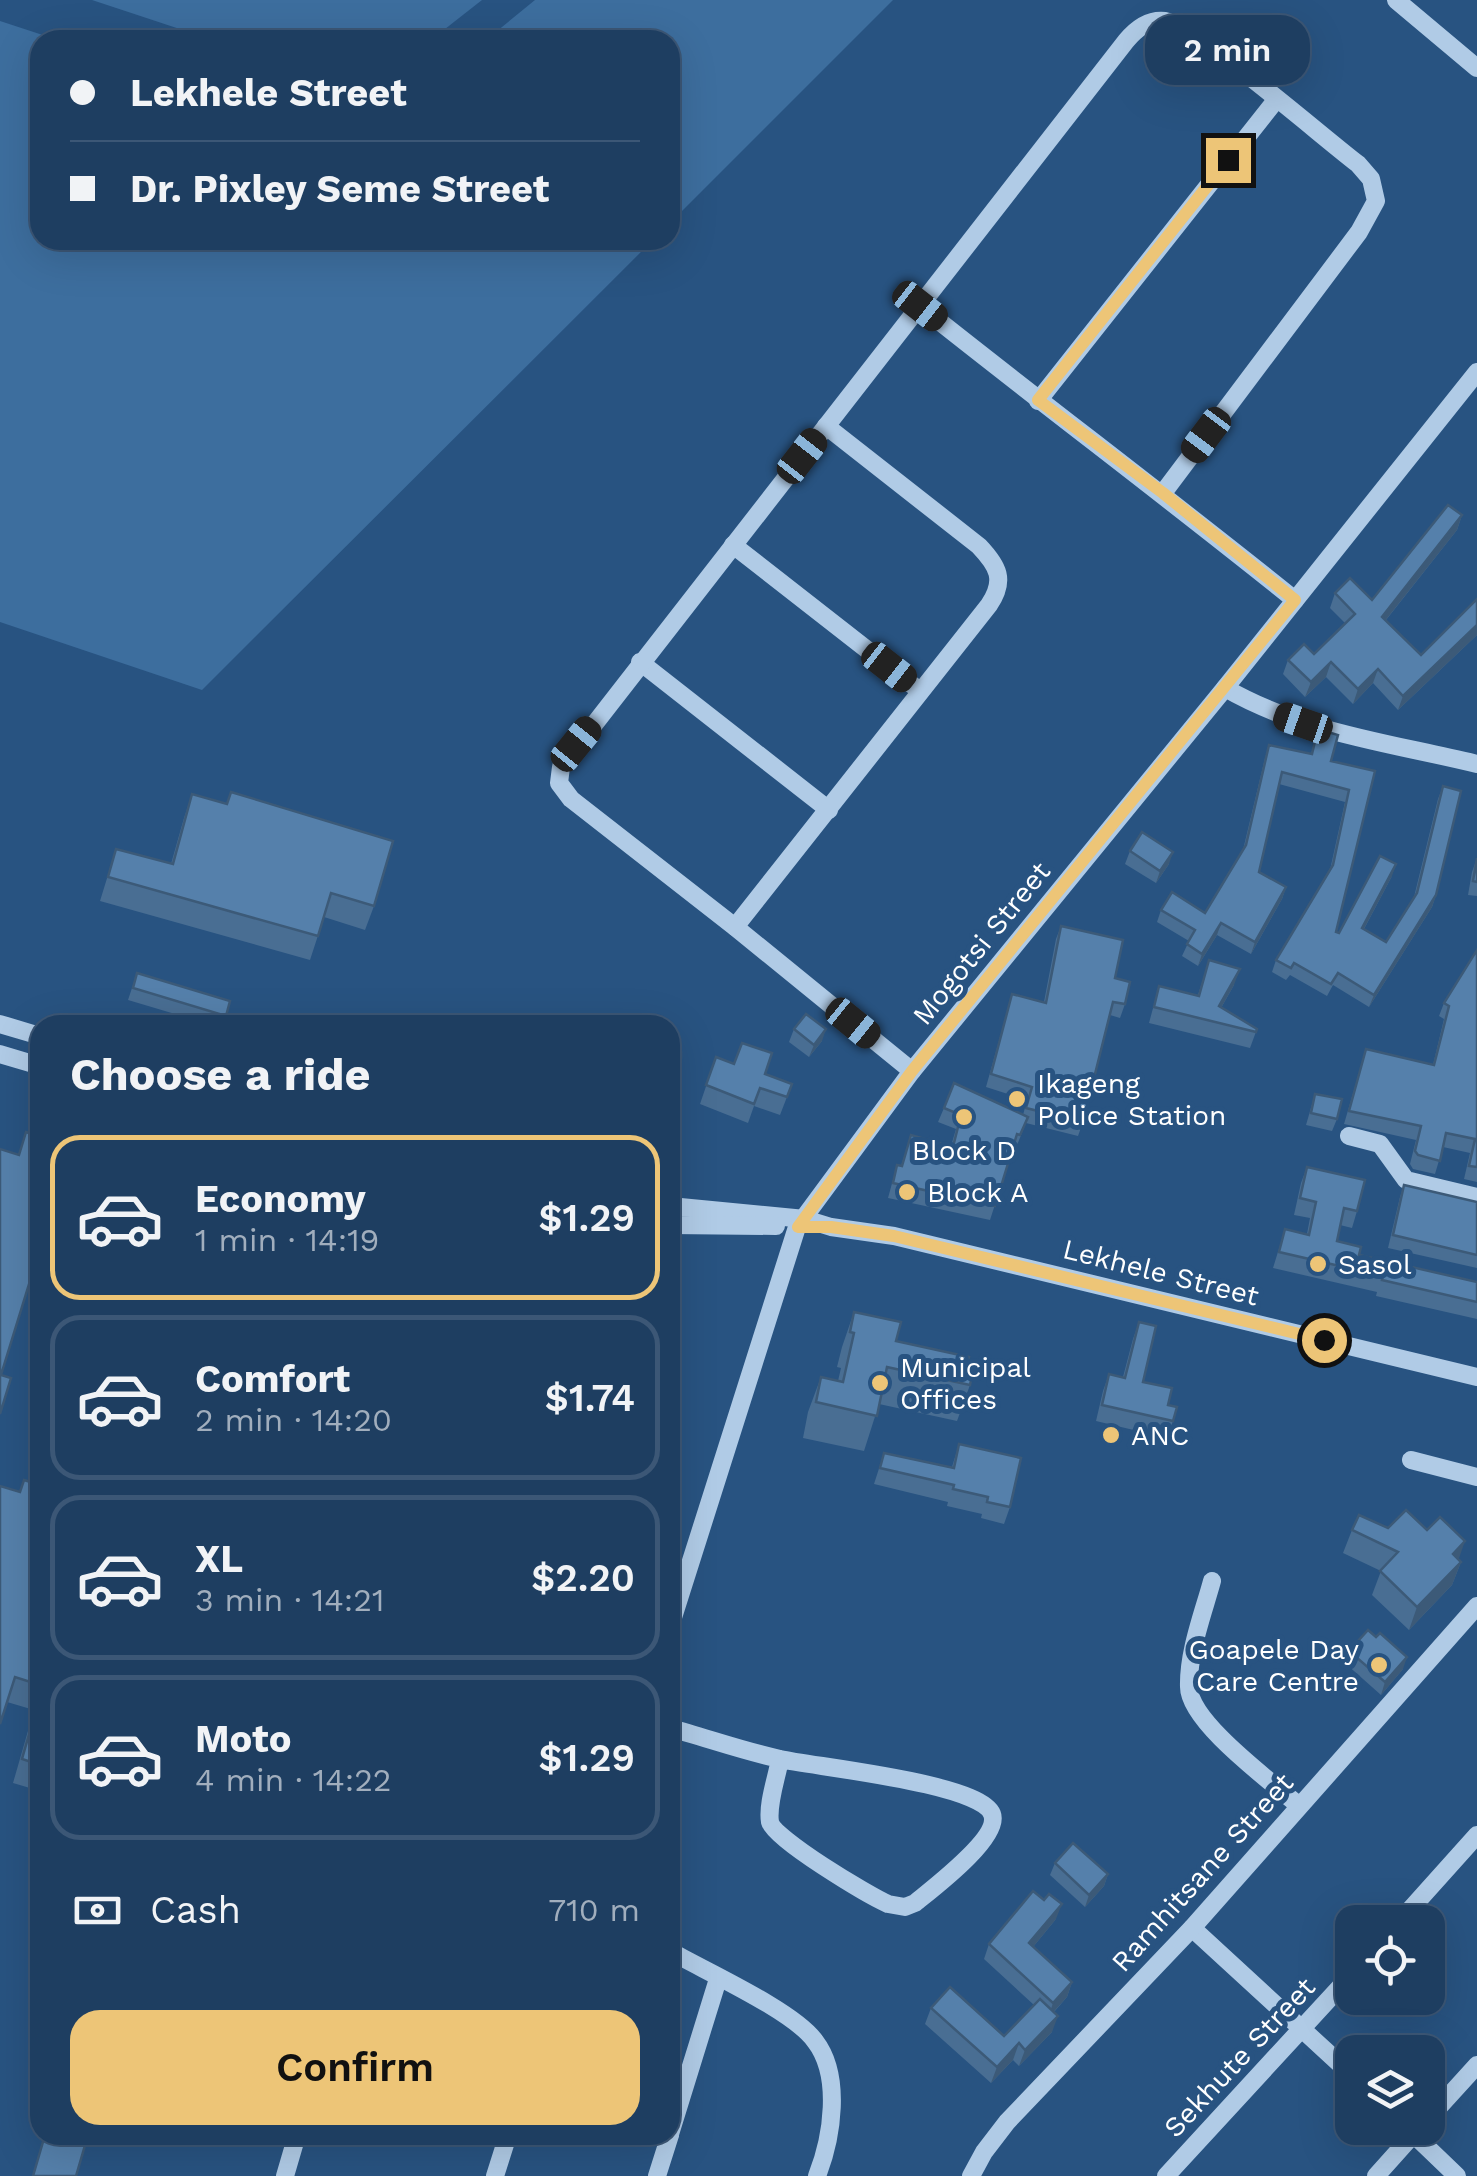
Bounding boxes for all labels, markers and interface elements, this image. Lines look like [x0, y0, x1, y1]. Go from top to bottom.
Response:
callout: 2 min [1146, 15, 1310, 85]
text: 2 min [1184, 31, 1271, 69]
text: Lekhele Street [130, 71, 407, 115]
route end [1206, 138, 1251, 183]
text: Dr. Pixley Seme Street [130, 167, 549, 211]
car [887, 276, 953, 336]
car [1176, 402, 1236, 468]
car [772, 423, 832, 489]
car [856, 637, 922, 697]
car [1270, 699, 1336, 747]
car [545, 711, 607, 777]
street label: Mogotsi Street [906, 855, 1057, 1031]
car [820, 992, 886, 1054]
text: Choose a ride [70, 1048, 370, 1101]
place label: Ikageng Police Station [1037, 1067, 1226, 1132]
marker: Ikageng Police Station [1006, 1088, 1028, 1110]
marker: Block D [953, 1106, 975, 1128]
place label: Block D [912, 1134, 1016, 1167]
icon: car [75, 1173, 165, 1263]
place label: Block A [927, 1176, 1029, 1209]
text: Economy [195, 1177, 366, 1221]
marker: Block A [896, 1181, 918, 1203]
text: $1.29 [539, 1196, 635, 1240]
text: 1 min · 14:19 [195, 1221, 379, 1259]
street label: Lekhele Street [1060, 1232, 1262, 1313]
place label: Sasol [1338, 1248, 1412, 1281]
marker: Sasol [1307, 1253, 1329, 1275]
route start [1302, 1318, 1347, 1363]
place label: Municipal Offices [900, 1351, 1031, 1416]
icon: car [75, 1353, 165, 1443]
text: Comfort [195, 1357, 350, 1401]
marker: Municipal Offices [869, 1372, 891, 1394]
text: $1.74 [545, 1376, 635, 1420]
text: 2 min · 14:20 [195, 1401, 392, 1439]
place label: ANC [1131, 1419, 1189, 1452]
marker: ANC [1100, 1424, 1122, 1446]
icon: car [75, 1533, 165, 1623]
text: XL [195, 1537, 243, 1581]
text: $2.20 [531, 1556, 635, 1600]
text: 3 min · 14:21 [195, 1581, 384, 1619]
place label: Goapele Day Care Centre [1188, 1633, 1360, 1698]
marker: Goapele Day Care Centre [1368, 1654, 1390, 1676]
icon: car [75, 1713, 165, 1803]
text: Moto [195, 1717, 291, 1761]
text: $1.29 [539, 1736, 635, 1780]
text: 4 min · 14:22 [195, 1761, 392, 1799]
street label: Ramhitsane Street [1105, 1766, 1300, 1978]
icon: cash [70, 1883, 125, 1938]
text: Cash [150, 1888, 241, 1932]
text: 710 m [548, 1891, 640, 1929]
map controls [1335, 1905, 1445, 2145]
button: locate [1335, 1905, 1445, 2015]
street label: Sekhute Street [1157, 1970, 1322, 2144]
button: Confirm [70, 2010, 640, 2125]
button: layers [1335, 2035, 1445, 2145]

